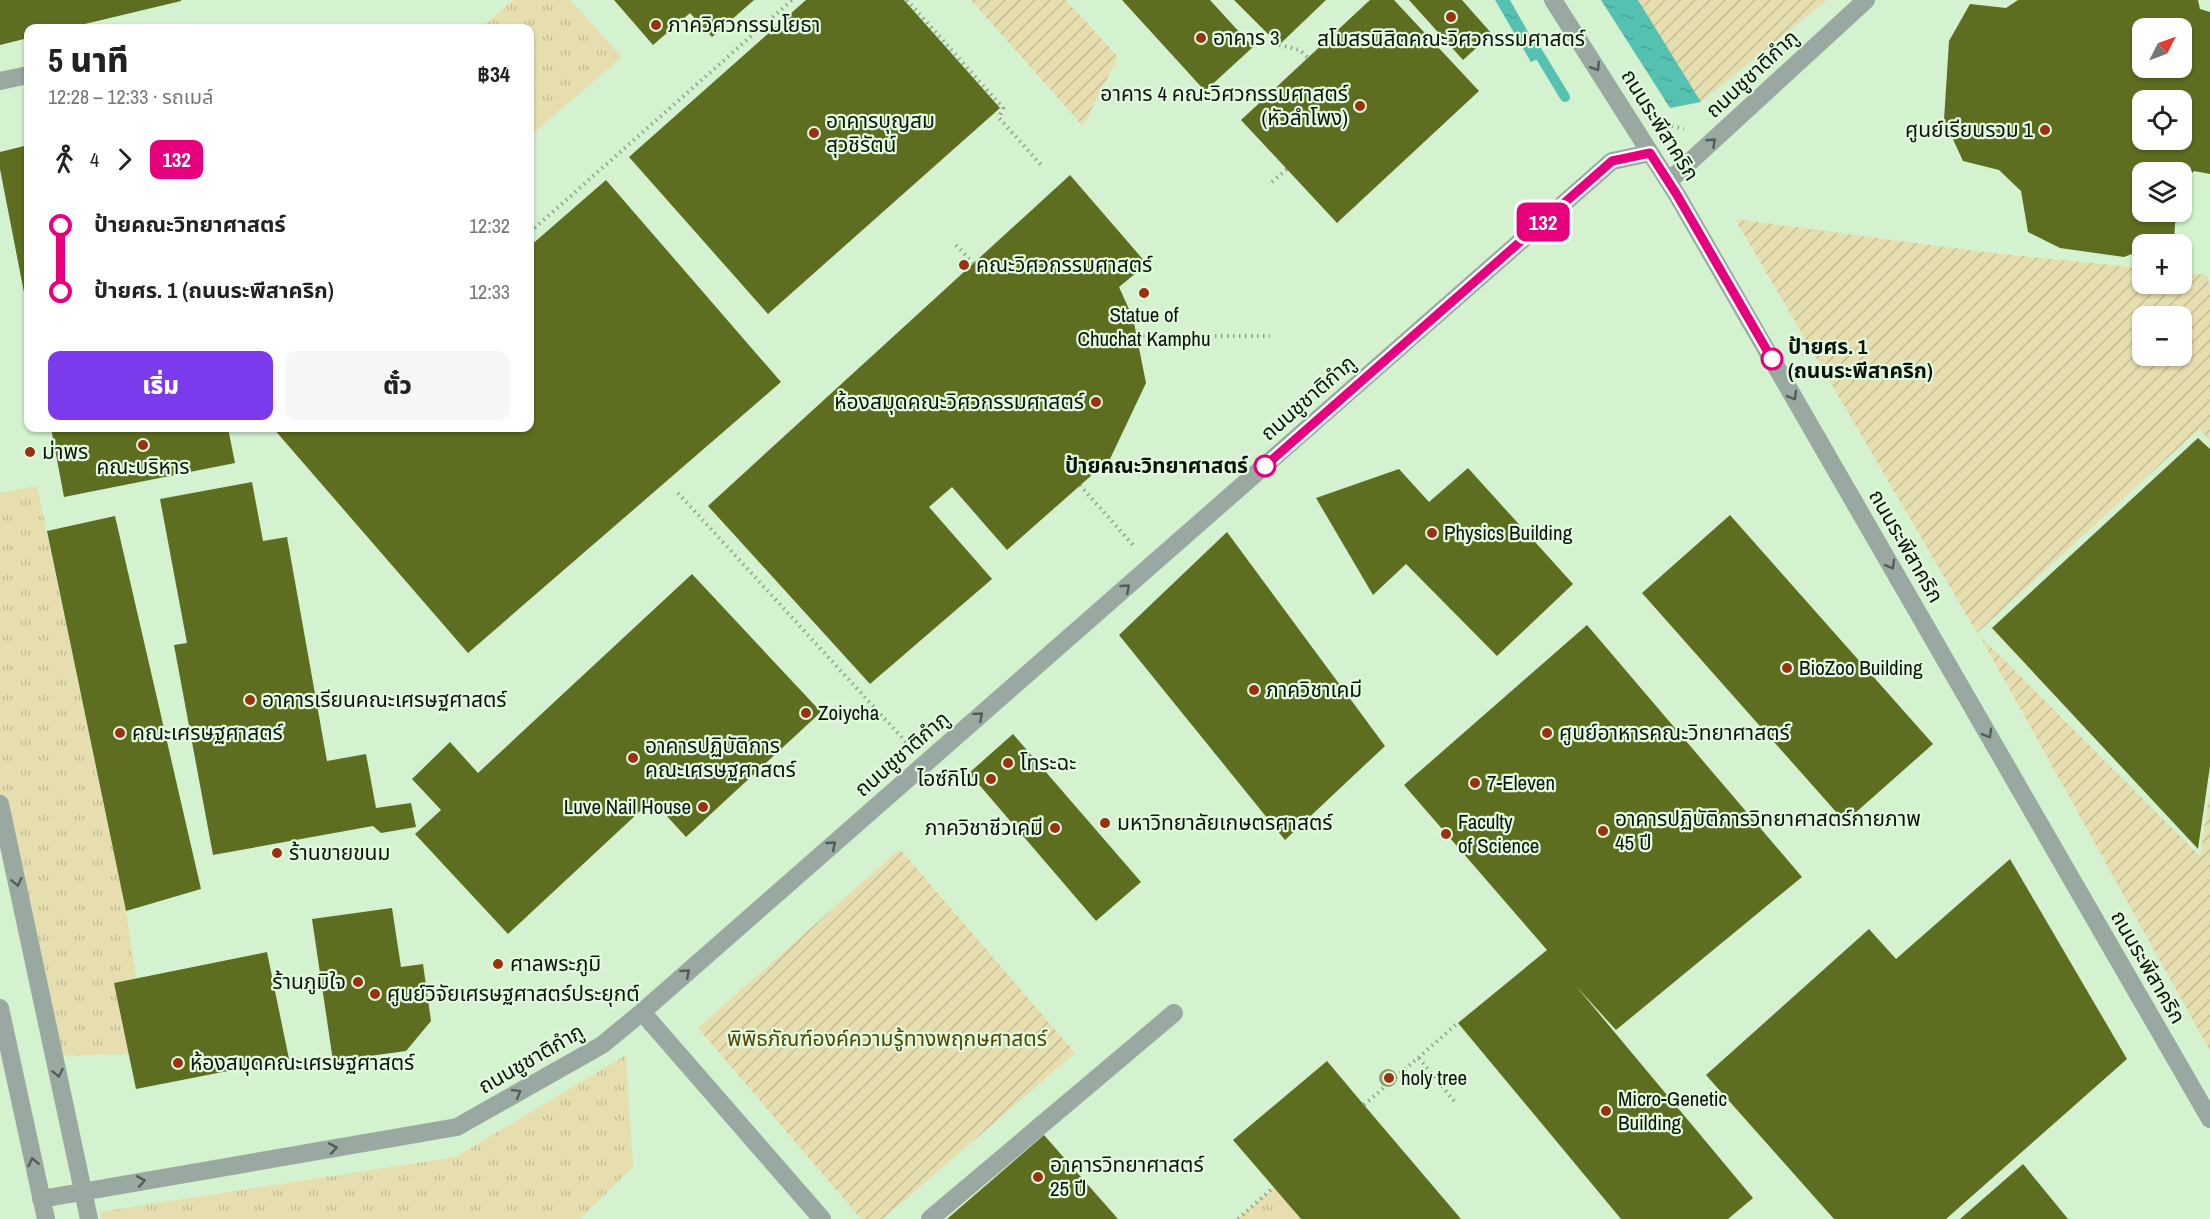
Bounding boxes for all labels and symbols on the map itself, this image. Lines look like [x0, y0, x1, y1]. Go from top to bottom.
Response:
place label: ภาควิศวกรรมโยธา [668, 10, 820, 39]
marker: สโมสรนิสิตคณะวิศวกรรมศาสตร์ [1444, 10, 1458, 24]
marker: ภาควิศวกรรมโยธา [649, 18, 663, 32]
north arrow [2132, 18, 2192, 78]
place label: อาคาร 3 [1213, 23, 1280, 52]
street label: ถนนชูชาติกำภู [1699, 23, 1804, 124]
place label: สโมสรนิสิตคณะวิศวกรรมศาสตร์ [1317, 24, 1586, 53]
marker: อาคาร 3 [1194, 31, 1208, 45]
one-way arrow [1588, 61, 1600, 71]
street label: ถนนระพีสาคริก [1615, 63, 1706, 186]
place label: อาคาร 4 คณะวิศวกรรมศาสตร์ (หัวลำโพง) [1100, 79, 1349, 132]
marker: อาคาร 4 คณะวิศวกรรมศาสตร์ (หัวลำโพง) [1353, 99, 1367, 113]
place label: อาคารบุญสม สุวชิรัตน์ [826, 106, 935, 159]
place label: ศูนย์เรียนรวม 1 [1905, 115, 2033, 144]
marker: ศูนย์เรียนรวม 1 [2038, 123, 2052, 137]
marker: อาคารบุญสม สุวชิรัตน์ [807, 126, 821, 140]
one-way arrow [1705, 138, 1715, 149]
line badge: 132 [1508, 202, 1578, 242]
place label: คณะวิศวกรรมศาสตร์ [976, 250, 1153, 279]
marker: คณะวิศวกรรมศาสตร์ [957, 258, 971, 272]
marker: Statue of Chuchat Kamphu [1137, 286, 1151, 300]
place label: Statue of Chuchat Kamphu [1077, 300, 1211, 353]
place label: ป้ายศร. 1 (ถนนระพีสาคริก) [1788, 332, 1933, 385]
street label: ถนนชูชาติกำภู [1254, 348, 1361, 447]
marker: ป้ายศร. 1 (ถนนระพีสาคริก) [1761, 348, 1783, 370]
place label: ห้องสมุดคณะวิศวกรรมศาสตร์ [834, 387, 1085, 416]
one-way arrow [1786, 390, 1798, 400]
marker: ห้องสมุดคณะวิศวกรรมศาสตร์ [1089, 395, 1103, 409]
place label: ม่าพร [42, 437, 88, 466]
marker: คณะบริหาร [136, 438, 150, 452]
marker: ม่าพร [23, 445, 37, 459]
place label: ป้ายคณะวิทยาศาสตร์ [1065, 451, 1248, 480]
place label: คณะบริหาร [96, 452, 190, 481]
marker: ป้ายคณะวิทยาศาสตร์ [1254, 455, 1276, 477]
street label: ถนนระพีสาคริก [1862, 484, 1951, 608]
place label: Physics Building [1444, 518, 1573, 547]
marker: Physics Building [1425, 526, 1439, 540]
one-way arrow [1884, 559, 1895, 569]
one-way arrow [1119, 584, 1130, 595]
place label: BioZoo Building [1799, 653, 1923, 682]
marker: BioZoo Building [1780, 661, 1794, 675]
place label: ภาควิชาเคมี [1266, 675, 1362, 704]
marker: ภาควิชาเคมี [1247, 683, 1261, 697]
place label: อาคารเรียนคณะเศรษฐศาสตร์ [262, 685, 508, 714]
marker: อาคารเรียนคณะเศรษฐศาสตร์ [243, 693, 257, 707]
place label: Zoiycha [818, 698, 880, 727]
street label: ถนนชูชาติกำภู [848, 704, 955, 803]
marker: Zoiycha [799, 706, 813, 720]
one-way arrow [972, 713, 983, 724]
place label: คณะเศรษฐศาสตร์ [132, 718, 284, 747]
place label: ศูนย์อาหารคณะวิทยาศาสตร์ [1559, 718, 1791, 747]
marker: คณะเศรษฐศาสตร์ [113, 726, 127, 740]
marker: ศูนย์อาหารคณะวิทยาศาสตร์ [1540, 726, 1554, 740]
one-way arrow [1981, 728, 1993, 738]
place label: อาคารปฏิบัติการ คณะเศรษฐศาสตร์ [645, 731, 797, 784]
place label: โทระฉะ [1020, 748, 1076, 777]
marker: อาคารปฏิบัติการ คณะเศรษฐศาสตร์ [626, 751, 640, 765]
marker: โทระฉะ [1001, 756, 1015, 770]
place label: ไอซ์กิโม [916, 764, 979, 793]
place label: 7-Eleven [1487, 768, 1555, 797]
marker: ไอซ์กิโม [984, 772, 998, 786]
marker: 7-Eleven [1468, 776, 1482, 790]
place label: Luve Nail House [564, 792, 691, 821]
marker: Luve Nail House [696, 800, 710, 814]
place label: อาคารปฏิบัติการวิทยาศาสตร์กายภาพ 45 ปี [1615, 804, 1921, 857]
place label: Faculty of Science [1458, 807, 1539, 860]
place label: มหาวิทยาลัยเกษตรศาสตร์ [1117, 808, 1334, 837]
place label: ภาควิชาชีวเคมี [925, 813, 1043, 842]
marker: มหาวิทยาลัยเกษตรศาสตร์ [1098, 816, 1112, 830]
marker: ภาควิชาชีวเคมี [1048, 821, 1062, 835]
marker: อาคารปฏิบัติการวิทยาศาสตร์กายภาพ 45 ปี [1596, 824, 1610, 838]
marker: Faculty of Science [1439, 827, 1453, 841]
place label: ร้านขายขนม [289, 838, 390, 867]
one-way arrow [826, 841, 836, 852]
marker: ร้านขายขนม [270, 846, 284, 860]
one-way arrow [10, 877, 23, 887]
street label: ถนนระพีสาคริก [2104, 905, 2193, 1029]
place label: ศาลพระภูมิ [510, 949, 601, 978]
marker: ศาลพระภูมิ [491, 957, 505, 971]
place label: ร้านภูมิใจ [272, 967, 346, 996]
one-way arrow [679, 970, 690, 981]
marker: ร้านภูมิใจ [351, 975, 365, 989]
place label: ศูนย์วิจัยเศรษฐศาสตร์ประยุกต์ [387, 979, 640, 1008]
marker: ศูนย์วิจัยเศรษฐศาสตร์ประยุกต์ [368, 987, 382, 1001]
street label: ถนนชูชาติกำภู [473, 1017, 589, 1100]
park label: พิพิธภัณฑ์องค์ความรู้ทางพฤกษศาสตร์ [727, 1024, 1048, 1053]
place label: ห้องสมุดคณะเศรษฐศาสตร์ [190, 1048, 415, 1077]
marker: ห้องสมุดคณะเศรษฐศาสตร์ [171, 1056, 185, 1070]
place label: holy tree [1401, 1063, 1467, 1092]
one-way arrow [51, 1067, 64, 1077]
marker: holy tree [1382, 1071, 1396, 1085]
place label: Micro-Genetic Building [1618, 1084, 1727, 1137]
one-way arrow [511, 1089, 521, 1100]
marker: Micro-Genetic Building [1599, 1104, 1613, 1118]
one-way arrow [328, 1142, 338, 1155]
place label: อาคารวิทยาศาสตร์ 25 ปี [1050, 1150, 1205, 1203]
one-way arrow [27, 1157, 40, 1167]
marker: อาคารวิทยาศาสตร์ 25 ปี [1031, 1170, 1045, 1184]
one-way arrow [136, 1175, 146, 1188]

